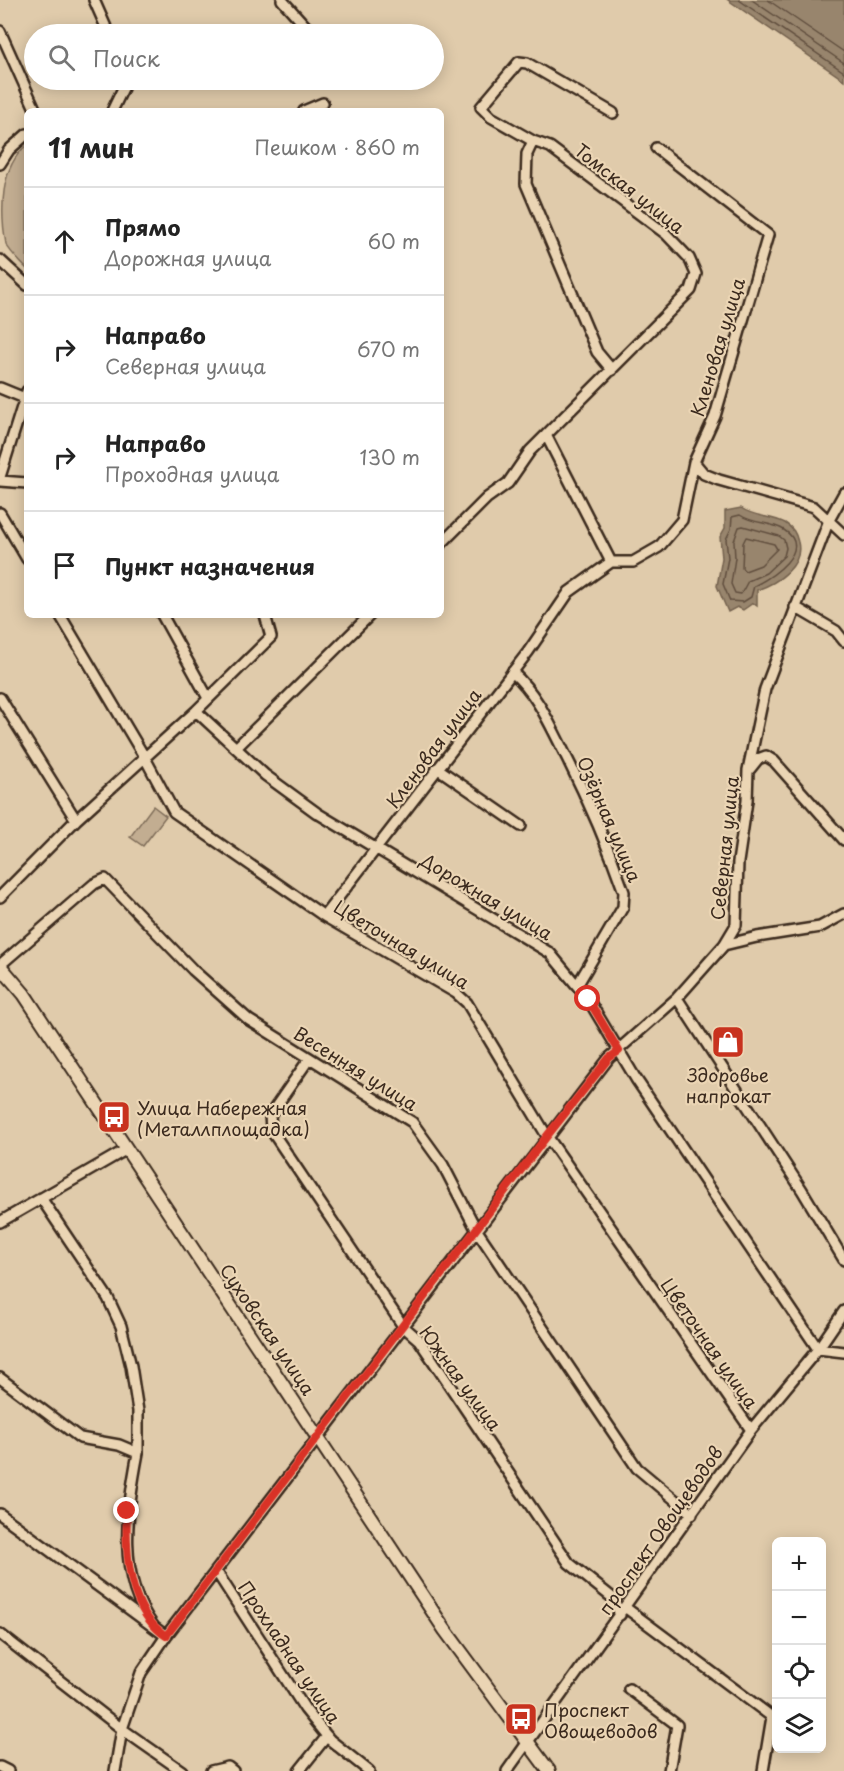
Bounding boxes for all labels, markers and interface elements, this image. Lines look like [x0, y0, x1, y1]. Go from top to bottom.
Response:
search box [24, 24, 444, 90]
icon: search [45, 41, 78, 74]
text: Поиск [93, 41, 160, 74]
text: 11 мин [48, 128, 134, 167]
text: Пешком · 860 m [255, 132, 420, 162]
street label: Томская улица [569, 137, 691, 240]
text: Прямо [105, 210, 180, 243]
icon: ahead [48, 225, 81, 258]
text: 60 m [368, 226, 420, 256]
text: Дорожная улица [105, 243, 271, 273]
street label: Кленовая улица [683, 274, 751, 420]
text: Направо [105, 318, 206, 351]
icon: right [48, 333, 81, 366]
text: 670 m [357, 334, 420, 364]
text: Северная улица [105, 351, 266, 381]
text: Направо [105, 426, 206, 459]
icon: right [48, 441, 81, 474]
text: 130 m [360, 442, 420, 472]
text: Проходная улица [105, 459, 279, 489]
icon: arrive [48, 549, 81, 582]
text: Пункт назначения [105, 549, 315, 582]
street label: Кленовая улица [379, 682, 488, 814]
street label: Озёрная улица [571, 752, 649, 887]
street label: Северная улица [703, 774, 745, 921]
street label: Дорожная улица [415, 845, 559, 946]
street label: Цветочная улица [329, 893, 475, 996]
route start [574, 985, 600, 1011]
street label: Весенняя улица [289, 1019, 424, 1117]
shop icon: Здоровье напрокат [710, 1024, 746, 1060]
place label: Здоровье напрокат [686, 1061, 771, 1109]
place label: Улица Набережная (Металлплощадка) [137, 1094, 310, 1142]
bus stop icon: Улица Набережная (Металлплощадка) [96, 1099, 132, 1135]
street label: Суховская улица [214, 1258, 322, 1401]
street label: Цветочная улица [655, 1272, 766, 1414]
street label: Южная улица [414, 1320, 509, 1437]
street label: проспект Овощеводов [591, 1440, 729, 1620]
route end [113, 1497, 139, 1523]
map controls [772, 1537, 826, 1753]
button: + [772, 1537, 826, 1591]
street label: Прохладная улица [232, 1575, 348, 1729]
button: − [772, 1591, 826, 1645]
button: locate [772, 1645, 826, 1699]
place label: Проспект Овощеводов [544, 1696, 658, 1744]
button: layers [772, 1699, 826, 1753]
bus stop icon: Проспект Овощеводов [503, 1701, 539, 1737]

